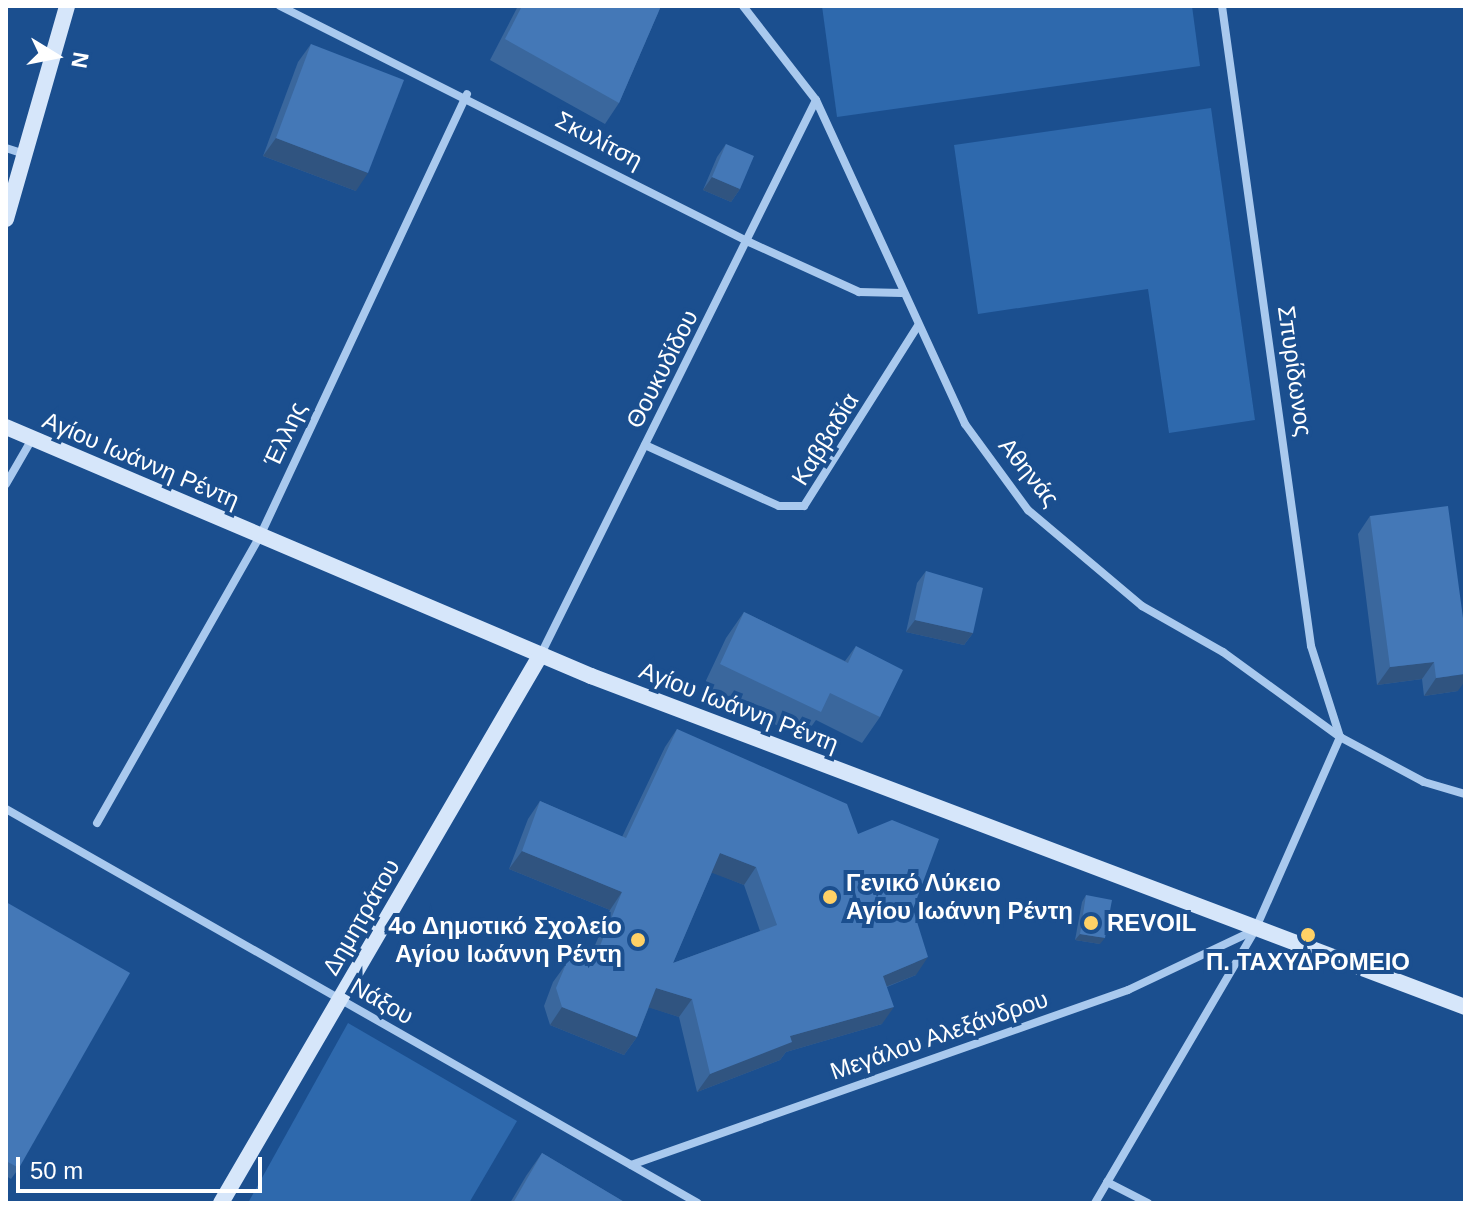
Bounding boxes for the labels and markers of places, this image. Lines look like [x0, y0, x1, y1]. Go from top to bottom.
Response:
place label: Γενικό Λύκειο Αγίου Ιωάννη Ρέντη [846, 869, 1073, 925]
marker: Γενικό Λύκειο Αγίου Ιωάννη Ρέντη [821, 888, 839, 906]
place label: REVOIL [1107, 909, 1196, 937]
place label: 4ο Δημοτικό Σχολείο Αγίου Ιωάννη Ρέντη [387, 912, 622, 968]
marker: REVOIL [1082, 914, 1100, 932]
marker: Π. ΤΑΧΥΔΡΟΜΕΙΟ [1299, 926, 1317, 944]
marker: 4ο Δημοτικό Σχολείο Αγίου Ιωάννη Ρέντη [629, 931, 647, 949]
place label: Π. ΤΑΧΥΔΡΟΜΕΙΟ [1206, 948, 1410, 976]

